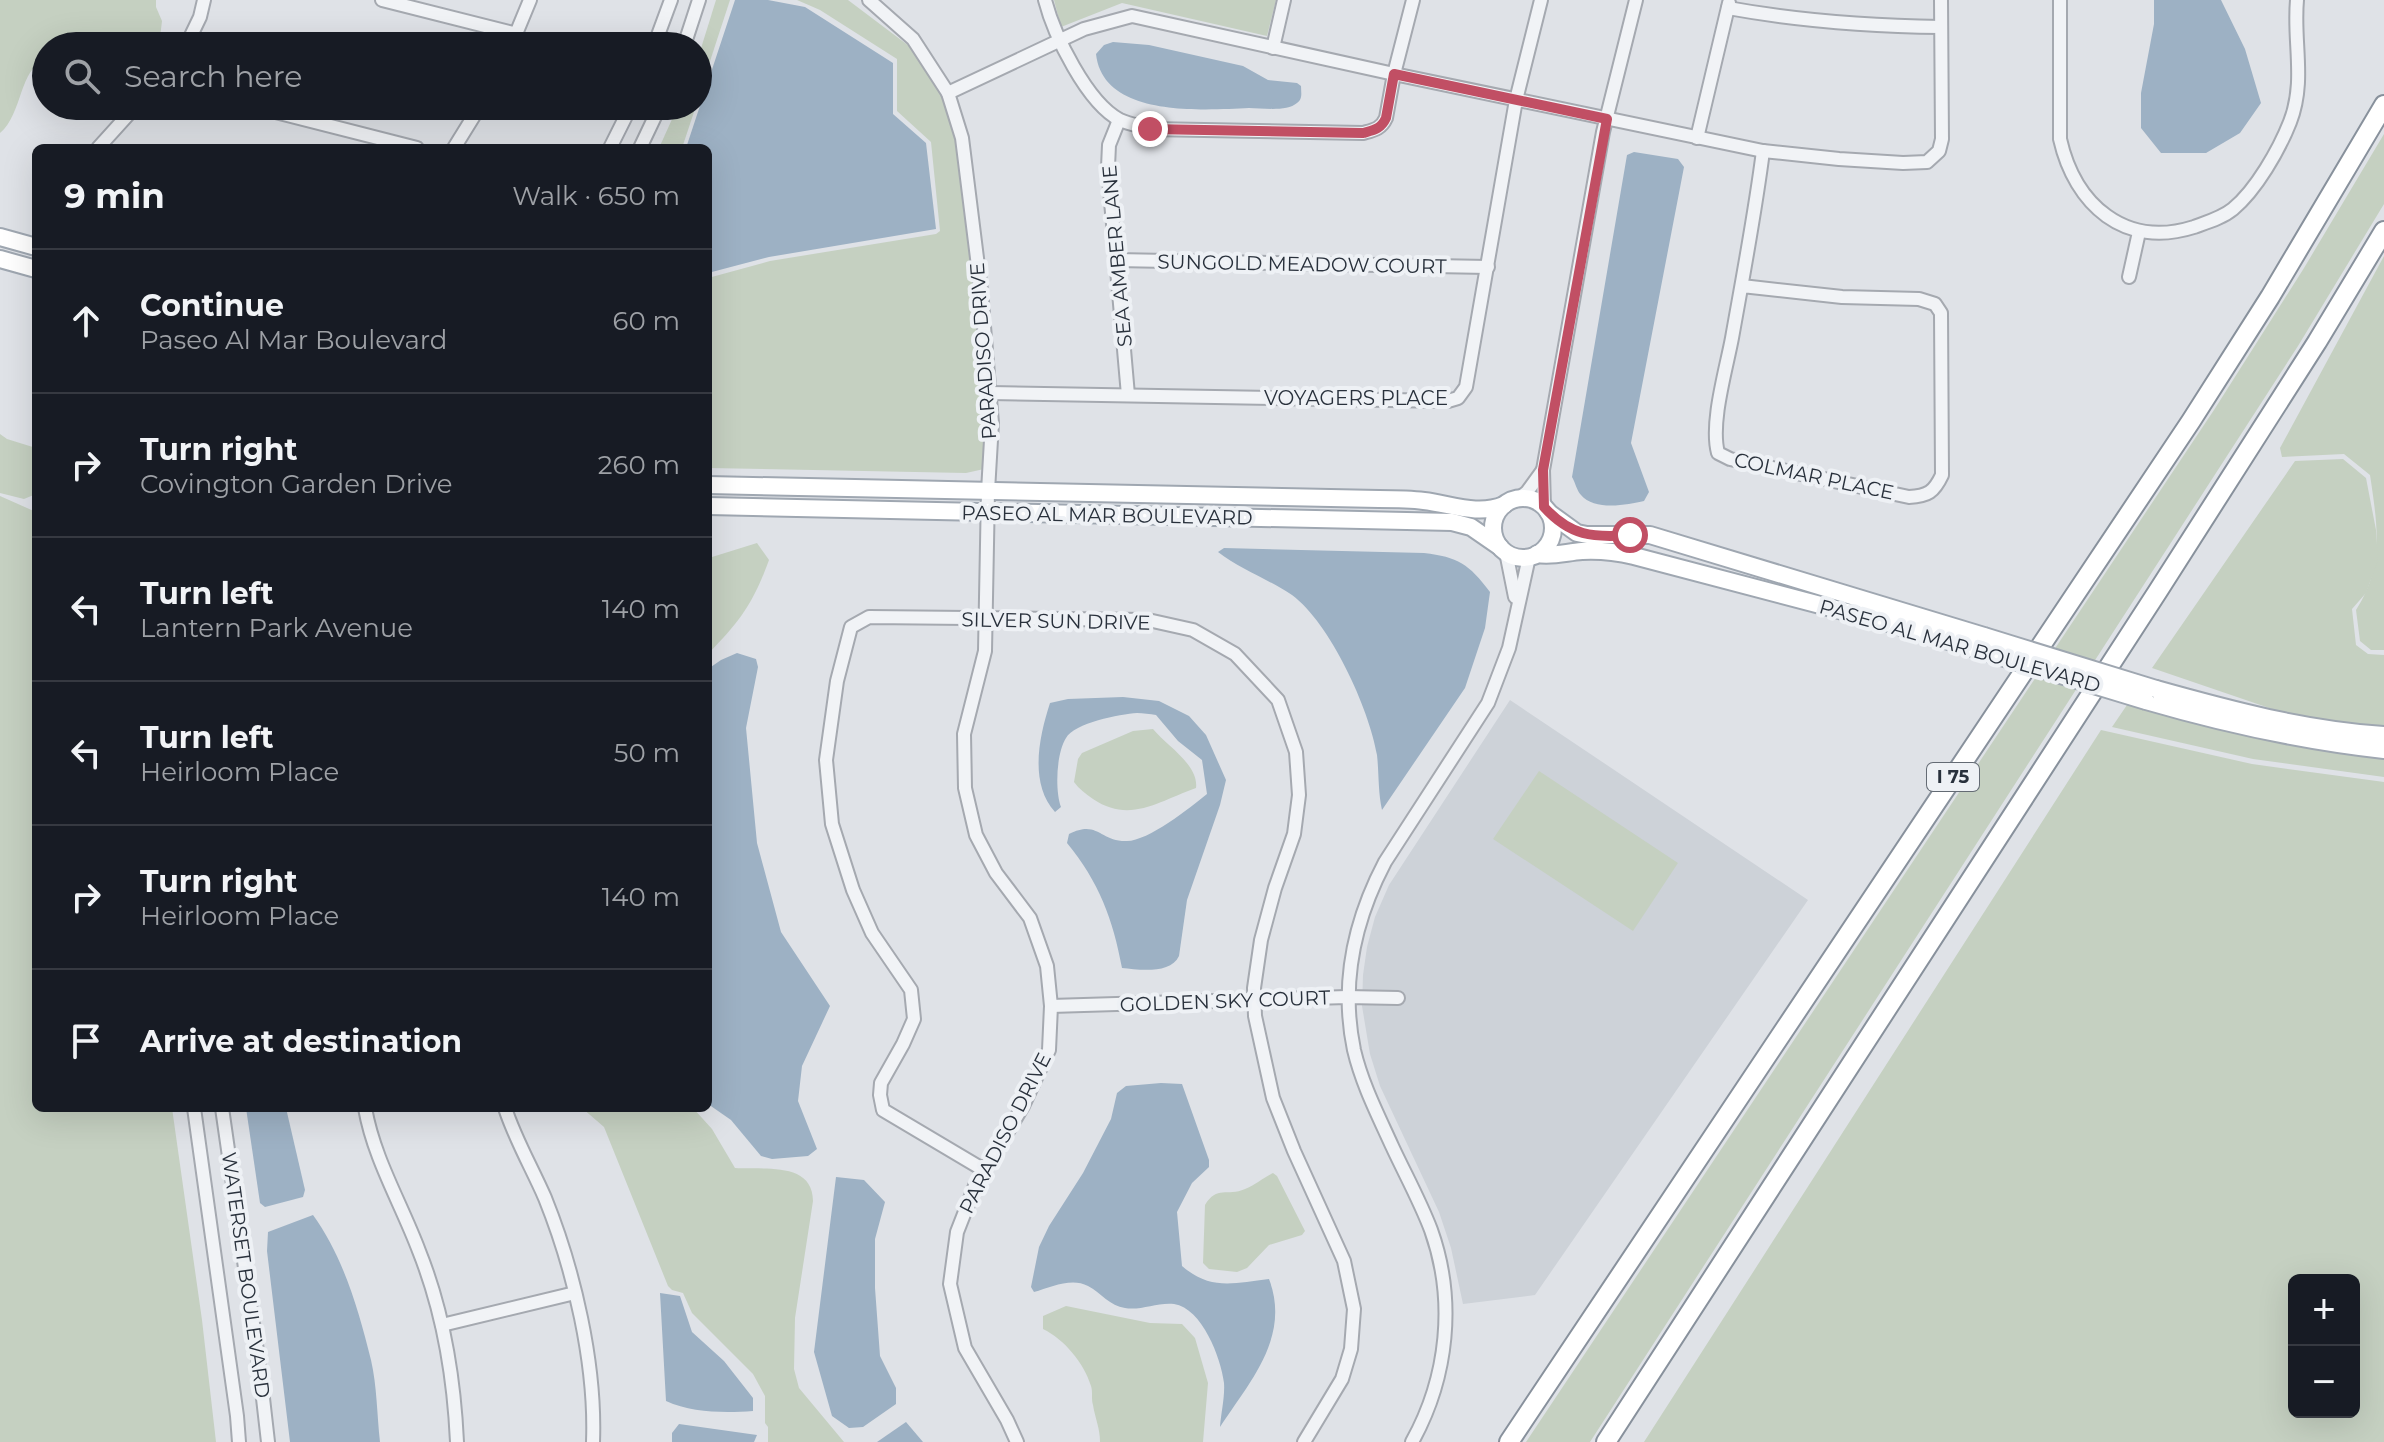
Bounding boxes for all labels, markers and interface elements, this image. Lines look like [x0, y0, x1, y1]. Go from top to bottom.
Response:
search box [32, 32, 712, 120]
icon: search [60, 54, 104, 98]
text: Search here [124, 58, 302, 95]
route end [1132, 111, 1168, 147]
street label: SEA AMBER LANE [1097, 164, 1137, 348]
text: 9 min [64, 175, 165, 217]
text: Walk · 650 m [512, 180, 680, 212]
street label: SUNGOLD MEADOW COURT [1157, 249, 1447, 279]
street label: PARADISO DRIVE [965, 262, 1001, 440]
text: Continue [140, 287, 284, 324]
icon: ahead [64, 299, 108, 343]
text: 60 m [613, 305, 680, 337]
text: Paseo Al Mar Boulevard [140, 324, 447, 356]
street label: VOYAGERS PLACE [1264, 386, 1448, 410]
text: Turn right [140, 431, 297, 468]
icon: right [64, 443, 108, 487]
street label: COLMAR PLACE [1732, 447, 1896, 505]
text: 260 m [598, 449, 680, 481]
text: Covington Garden Drive [140, 468, 452, 500]
street label: PASEO AL MAR BOULEVARD [961, 500, 1253, 530]
route start [1612, 517, 1648, 553]
text: Turn left [140, 575, 273, 612]
icon: left [64, 587, 108, 631]
text: 140 m [602, 593, 680, 625]
street label: PASEO AL MAR BOULEVARD [1817, 594, 2103, 698]
street label: SILVER SUN DRIVE [961, 607, 1151, 635]
text: Lantern Park Avenue [140, 612, 413, 644]
text: Turn left [140, 719, 273, 756]
icon: left [64, 731, 108, 775]
text: 50 m [614, 737, 680, 769]
text: Heirloom Place [140, 756, 339, 788]
road number: I 75 [1927, 763, 1979, 791]
text: Turn right [140, 863, 297, 900]
icon: right [64, 875, 108, 919]
text: 140 m [602, 881, 680, 913]
text: Heirloom Place [140, 900, 339, 932]
street label: GOLDEN SKY COURT [1119, 985, 1331, 1017]
icon: arrive [64, 1019, 108, 1063]
text: Arrive at destination [140, 1023, 462, 1060]
street label: PARADISO DRIVE [954, 1049, 1056, 1217]
street label: WATERSET BOULEVARD [217, 1150, 275, 1400]
map controls [2288, 1274, 2360, 1418]
button: + [2288, 1274, 2360, 1346]
button: − [2288, 1346, 2360, 1418]

